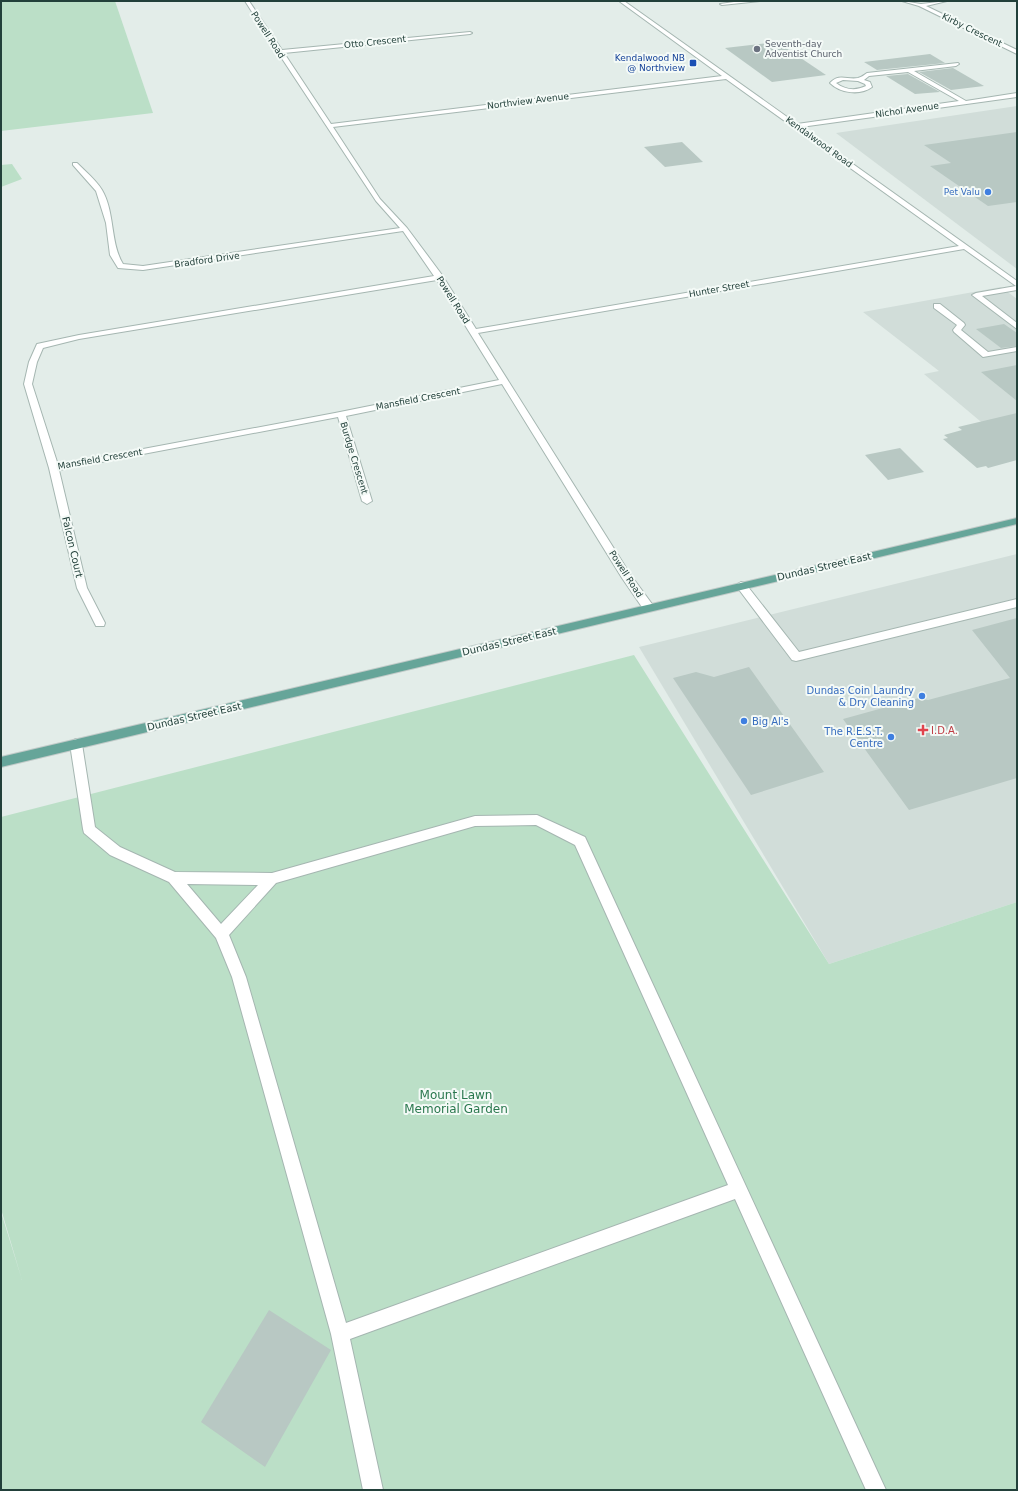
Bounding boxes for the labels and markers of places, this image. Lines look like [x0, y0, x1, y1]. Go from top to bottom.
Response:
place label: Seventh-day Adventist Church [765, 39, 842, 59]
marker: Seventh-day Adventist Church [752, 44, 762, 54]
place label: Kendalwood NB @ Northview [615, 53, 685, 73]
marker: Kendalwood NB @ Northview [688, 58, 698, 68]
place label: Pet Valu [944, 187, 980, 197]
marker: Pet Valu [983, 187, 993, 197]
place label: Dundas Coin Laundry & Dry Cleaning [807, 685, 914, 708]
marker: Dundas Coin Laundry & Dry Cleaning [917, 691, 927, 701]
marker: Big Al's [739, 716, 749, 726]
place label: Big Al's [752, 716, 789, 727]
marker: I.D.A. [918, 725, 928, 735]
place label: I.D.A. [931, 725, 958, 736]
place label: The R.E.S.T. Centre [823, 726, 883, 749]
marker: The R.E.S.T. Centre [886, 732, 896, 742]

